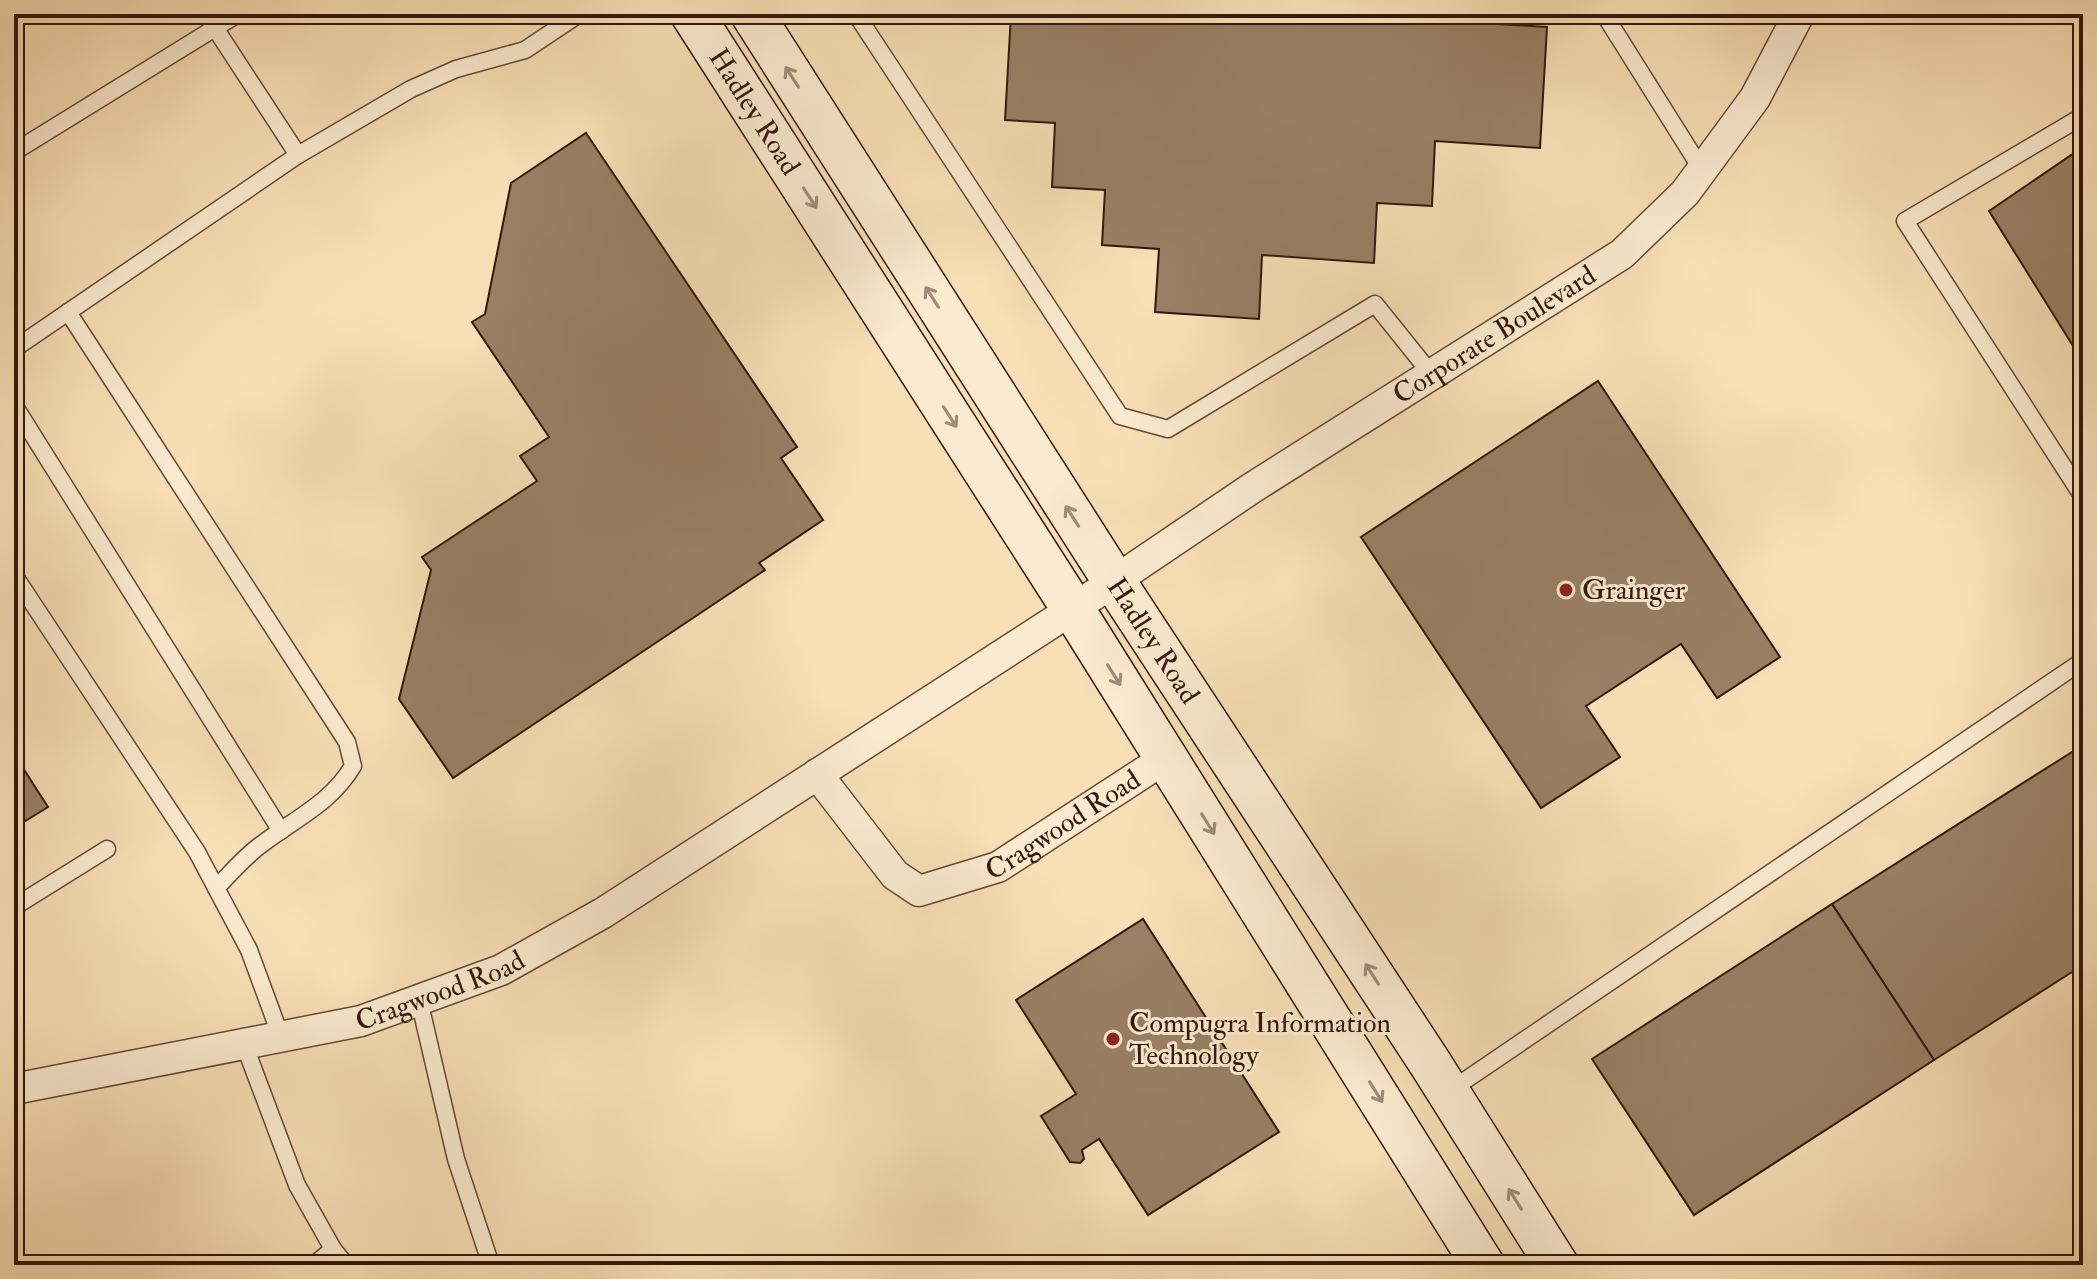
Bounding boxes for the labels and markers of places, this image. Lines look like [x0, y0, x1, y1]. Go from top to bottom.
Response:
place label: Grainger [1582, 573, 1686, 608]
marker: Grainger [1557, 581, 1575, 599]
place label: Compugra Information Technology [1129, 1006, 1391, 1073]
marker: Compugra Information Technology [1104, 1030, 1122, 1048]

